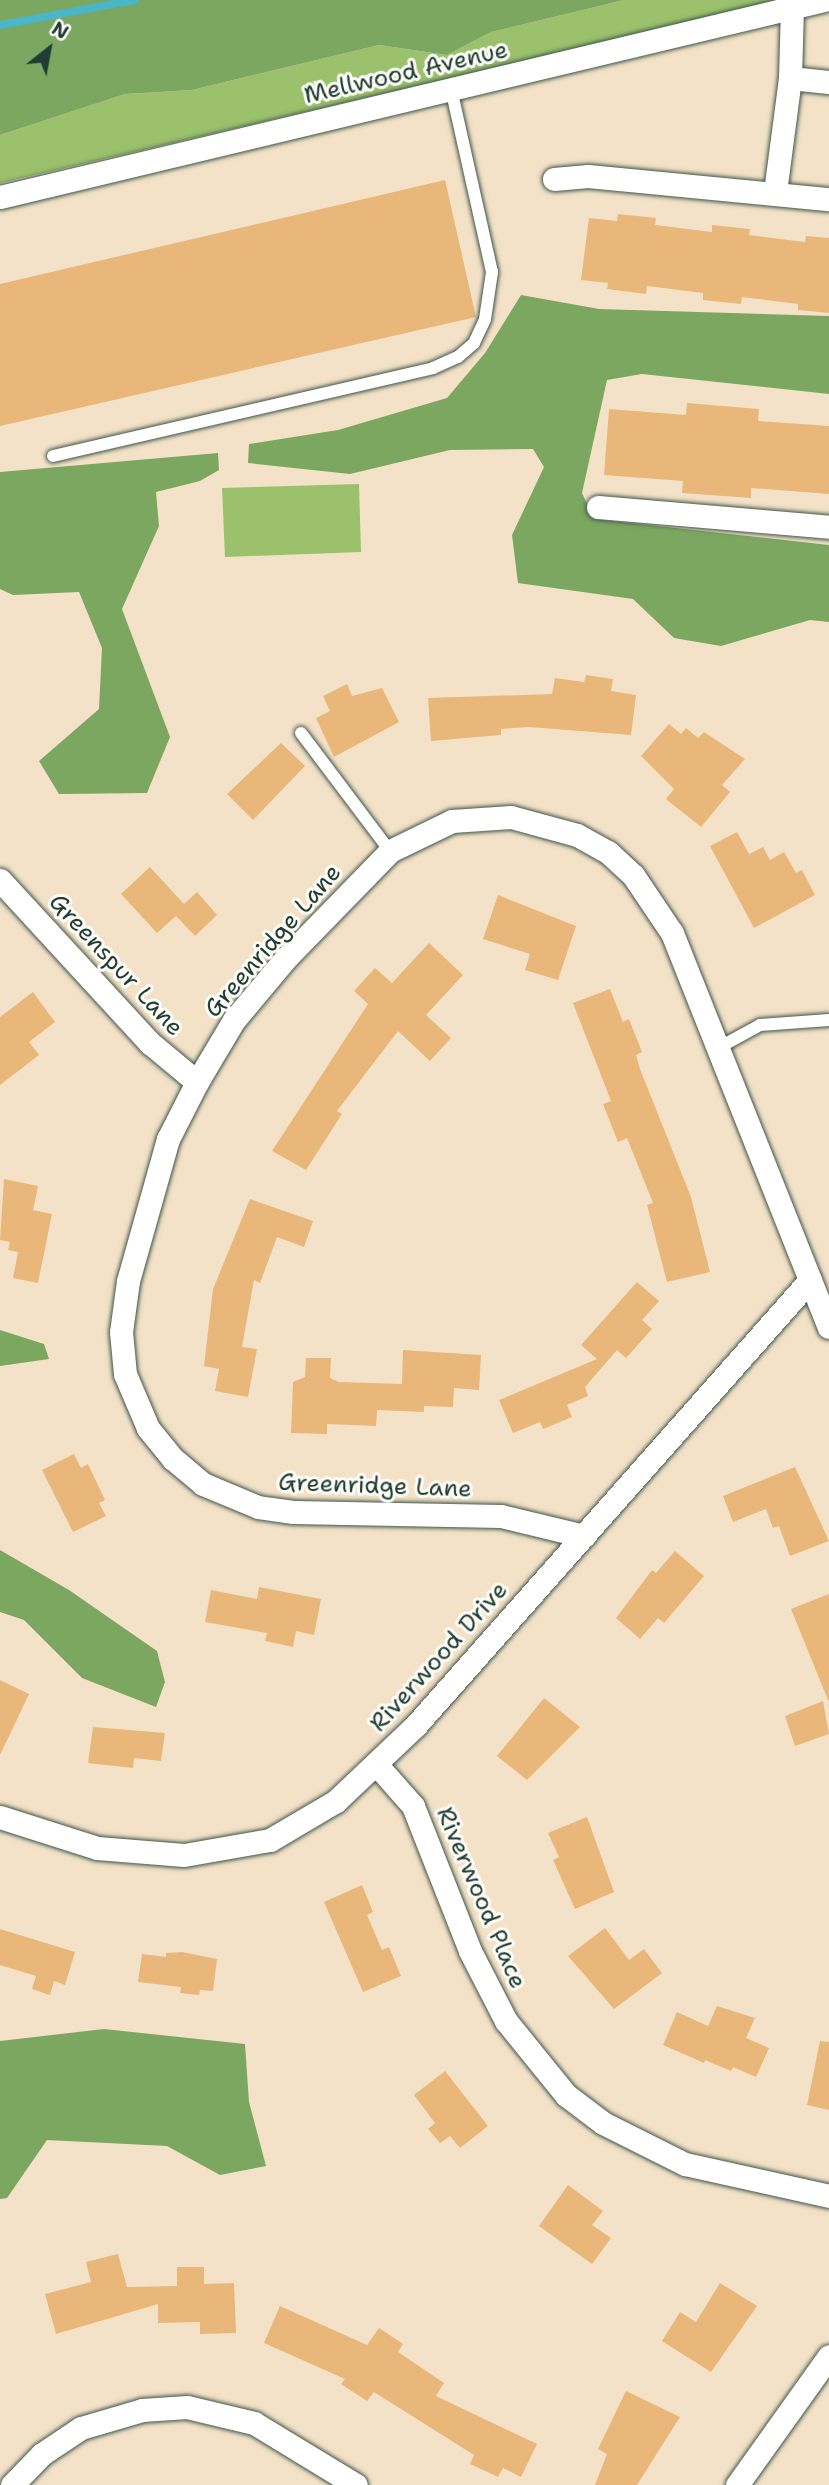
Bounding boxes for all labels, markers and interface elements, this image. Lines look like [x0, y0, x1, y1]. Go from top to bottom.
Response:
north arrow [14, 14, 84, 84]
text: N [47, 16, 73, 45]
street label: Mellwood Avenue [301, 36, 511, 110]
street label: Greenridge Lane [199, 858, 347, 1024]
street label: Greenspur Lane [43, 888, 189, 1042]
street label: Greenridge Lane [278, 1468, 472, 1504]
street label: Riverwood Drive [364, 1576, 514, 1738]
street label: Riverwood Place [430, 1803, 532, 1993]

